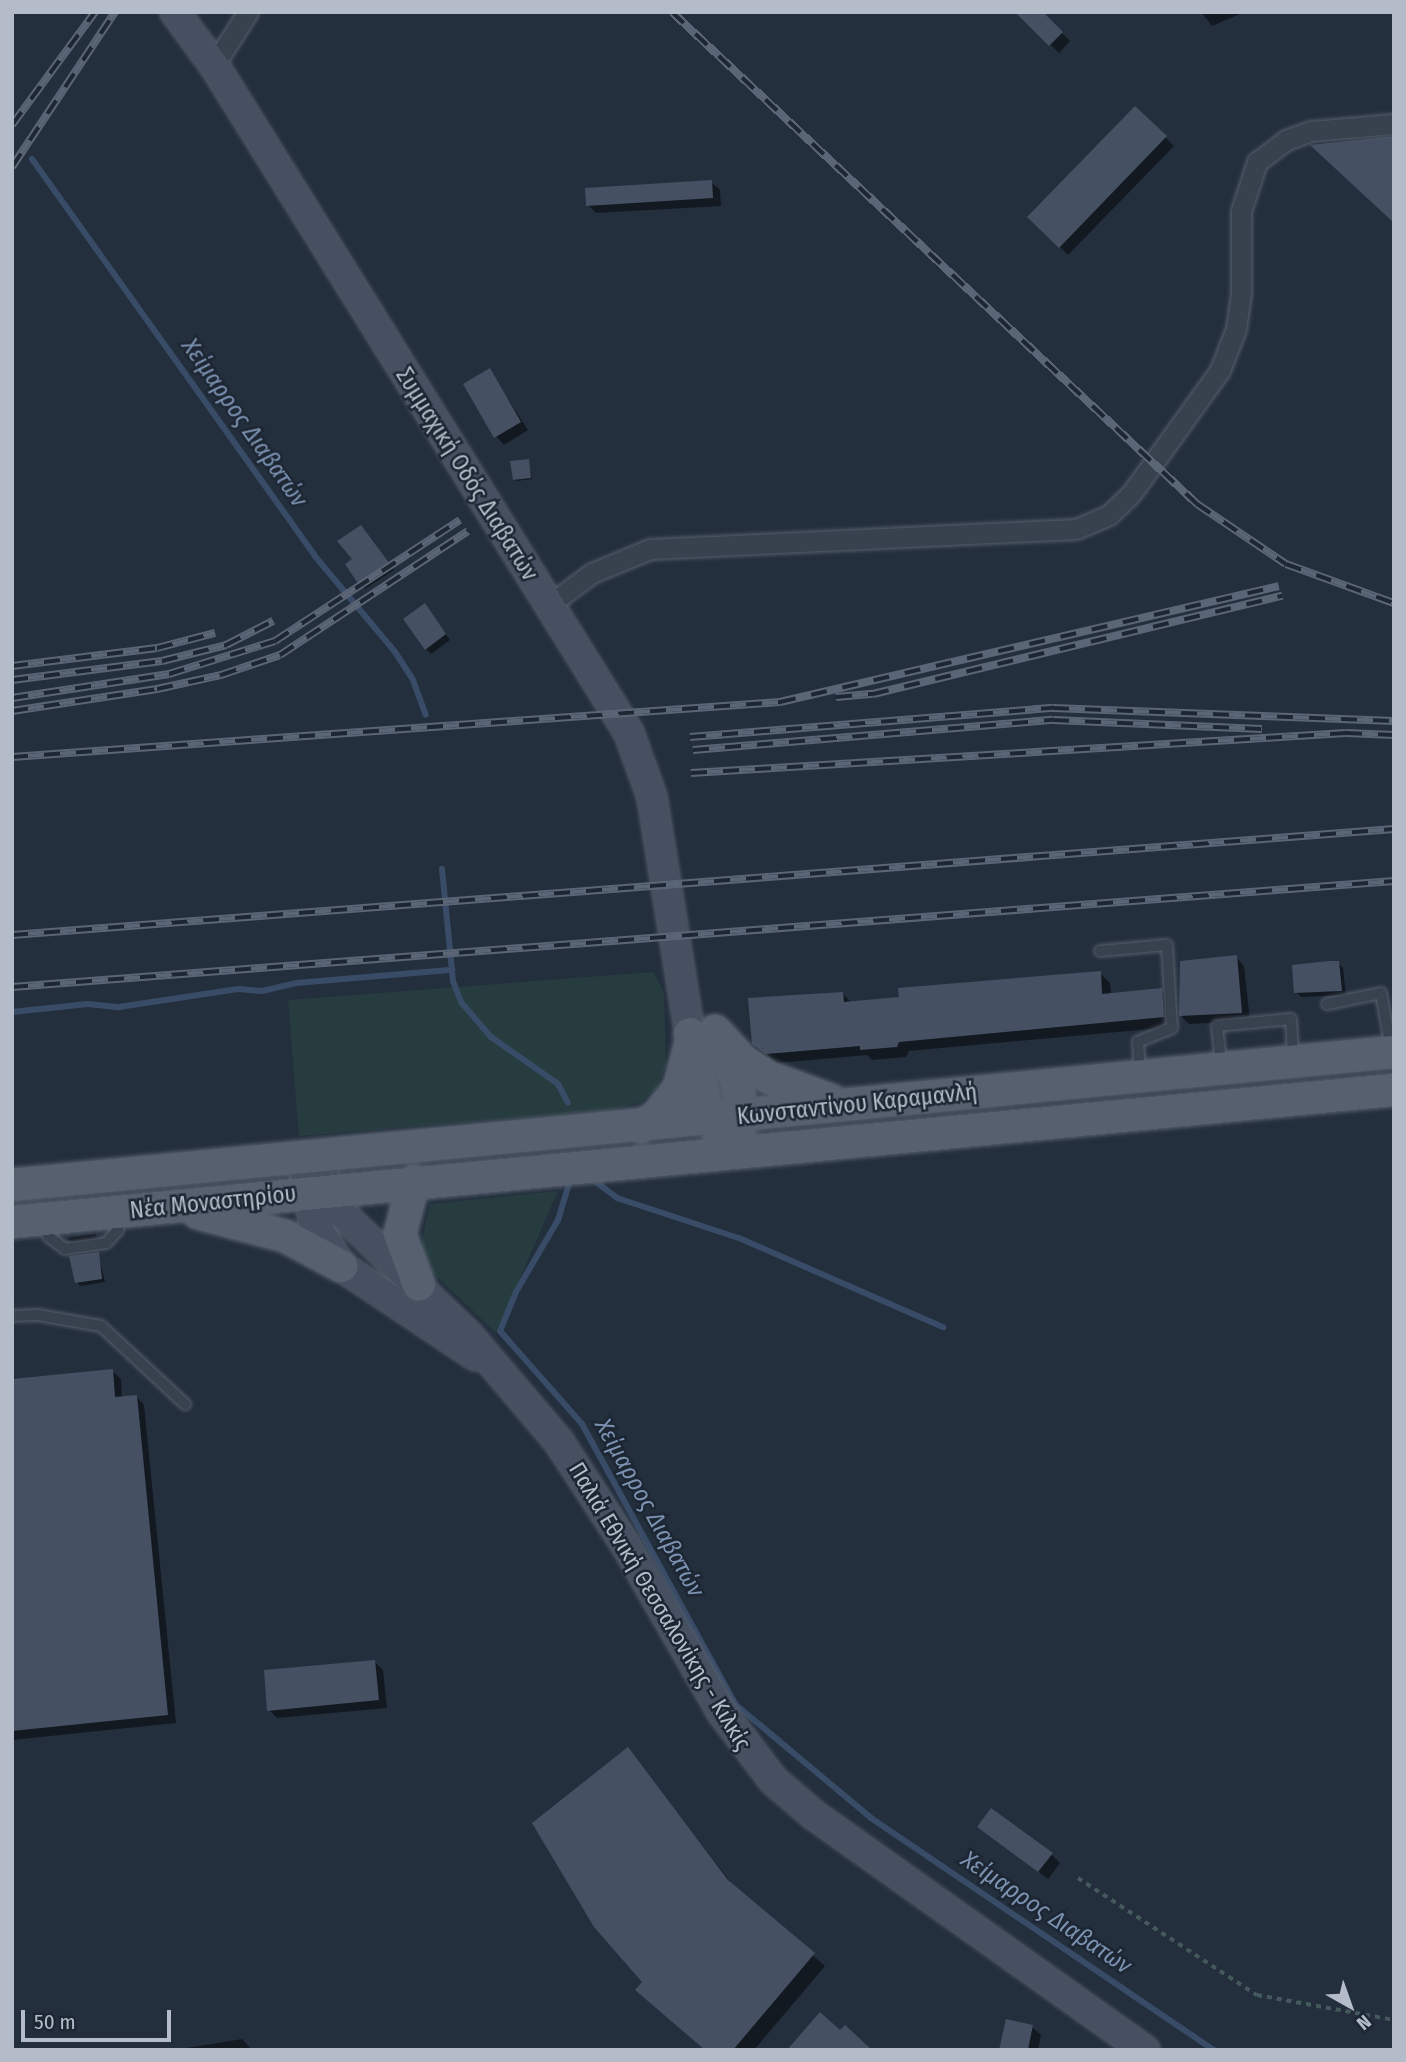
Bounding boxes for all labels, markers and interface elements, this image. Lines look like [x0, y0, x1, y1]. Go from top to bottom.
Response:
water label: Χείμαρρος Διαβατών [175, 333, 313, 513]
street label: Συμμαχική Οδός Διαβατών [390, 363, 544, 585]
street label: Κωνσταντίνου Καραμανλή [736, 1078, 978, 1130]
street label: Νέα Μοναστηρίου [128, 1180, 298, 1224]
water label: Χείμαρρος Διαβατών [588, 1414, 710, 1602]
street label: Παλιά Εθνική Θεσσαλονίκης - Κιλκίς [563, 1457, 757, 1755]
water label: Χείμαρρος Διαβατών [955, 1845, 1137, 1981]
north arrow [1315, 1971, 1385, 2041]
scale bar [24, 1996, 175, 2040]
text: 50 m [34, 2009, 76, 2035]
text: N [1352, 2010, 1376, 2035]

